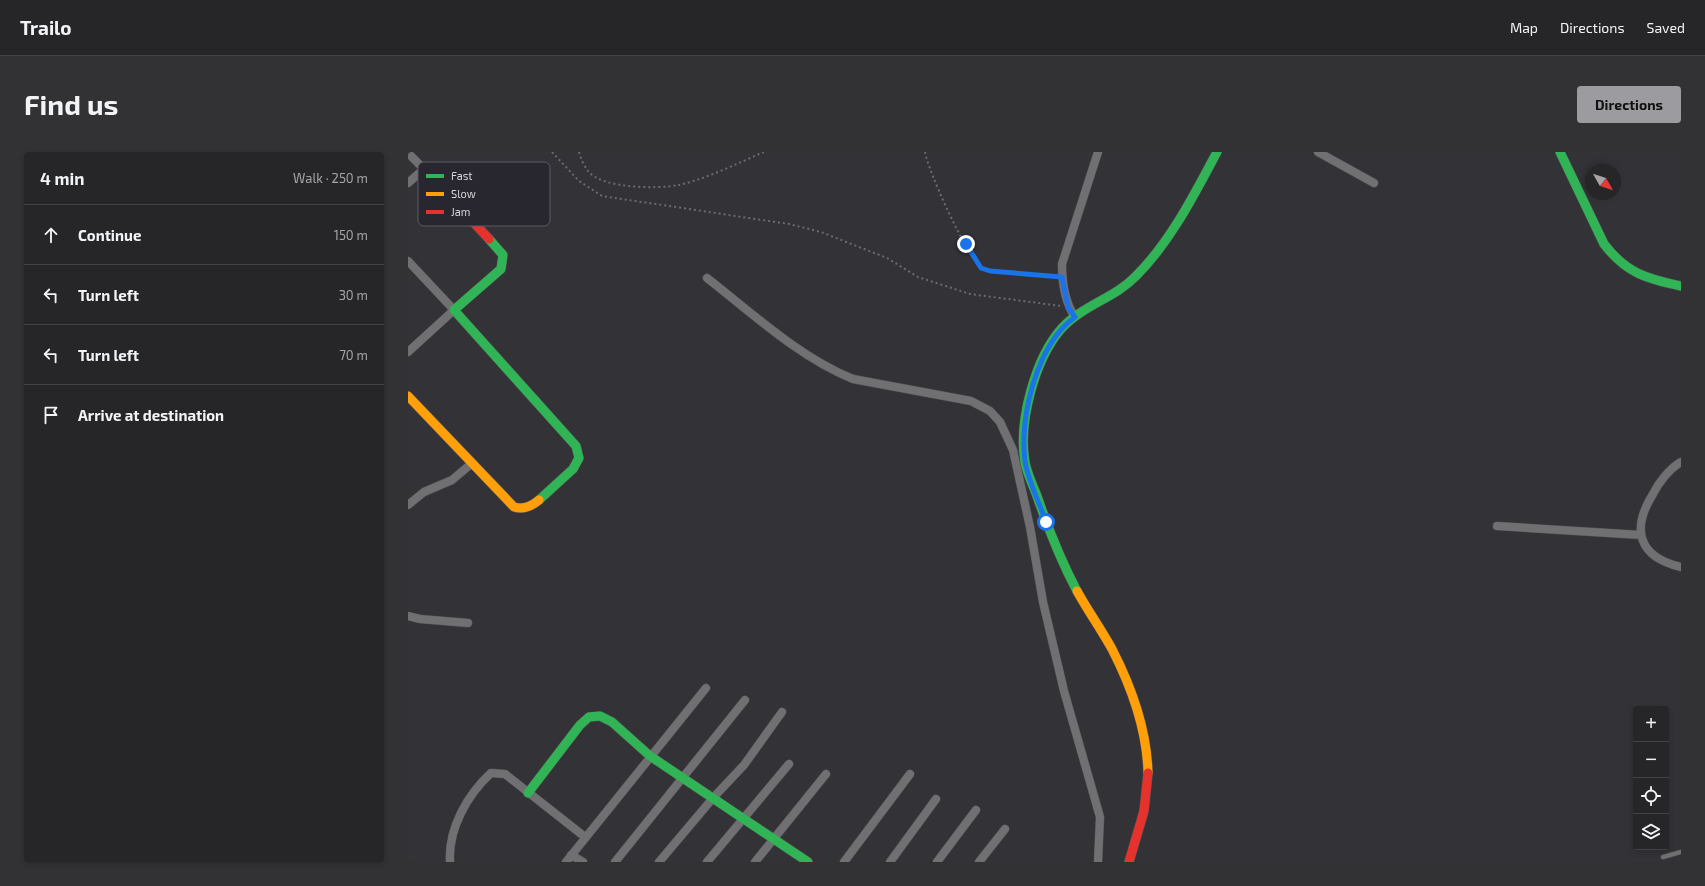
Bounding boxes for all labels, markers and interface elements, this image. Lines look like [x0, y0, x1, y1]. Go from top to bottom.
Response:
text: Trailo [20, 16, 72, 39]
text: Map [1510, 19, 1538, 36]
text: Directions [1560, 19, 1625, 36]
text: Saved [1647, 19, 1685, 36]
button: Directions [1577, 86, 1681, 123]
text: Find us [24, 87, 118, 121]
legend [418, 162, 550, 226]
north arrow [1585, 164, 1621, 200]
text: 4 min [40, 168, 84, 188]
text: Fast [451, 169, 473, 182]
text: Walk · 250 m [293, 170, 368, 186]
text: Slow [451, 187, 476, 200]
text: Jam [451, 205, 470, 218]
icon: ahead [40, 224, 62, 246]
text: Continue [78, 226, 141, 244]
text: 150 m [334, 227, 368, 243]
route end [957, 235, 975, 253]
icon: left [40, 284, 62, 306]
text: Turn left [78, 286, 139, 304]
text: 30 m [339, 287, 368, 303]
icon: left [40, 344, 62, 366]
text: Turn left [78, 346, 139, 364]
text: 70 m [339, 347, 368, 363]
icon: arrive [40, 404, 62, 426]
text: Arrive at destination [78, 406, 224, 424]
route start [1037, 513, 1055, 531]
map controls [1633, 706, 1669, 850]
button: + [1633, 706, 1669, 742]
button: − [1633, 742, 1669, 778]
button: locate [1633, 778, 1669, 814]
button: layers [1633, 814, 1669, 850]

